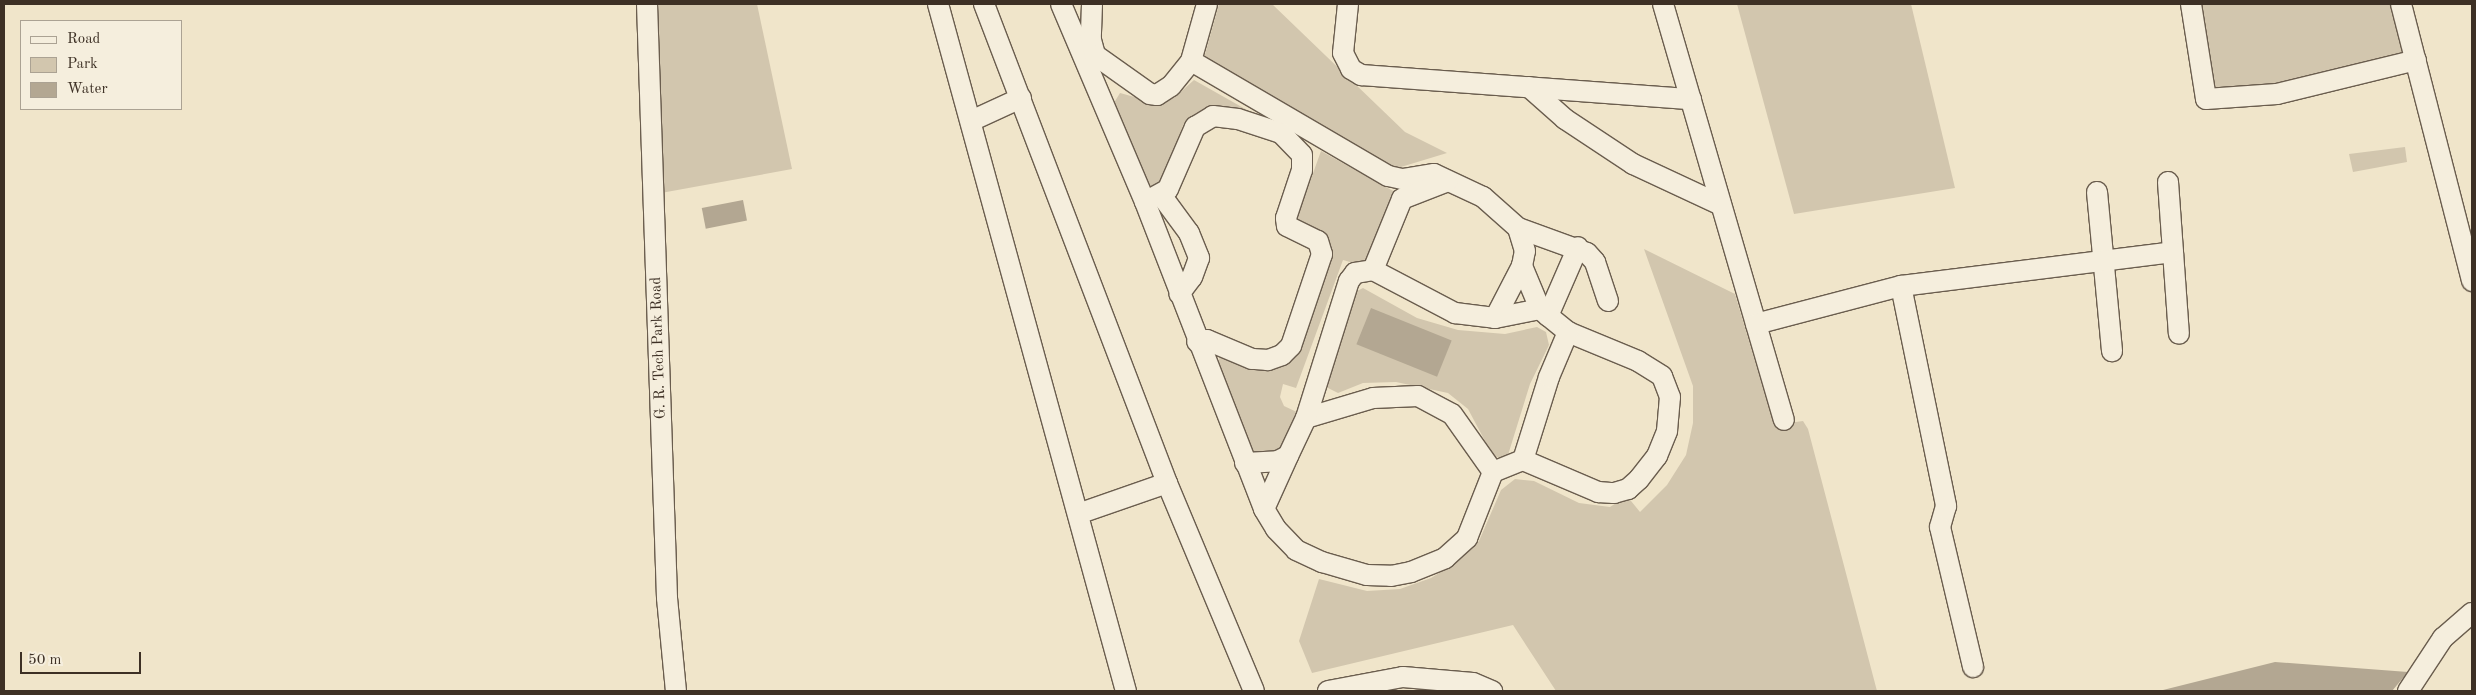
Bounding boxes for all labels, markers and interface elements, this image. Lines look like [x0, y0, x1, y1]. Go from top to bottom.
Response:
legend [20, 20, 182, 110]
text: Road [67, 32, 100, 47]
text: Park [67, 57, 98, 72]
text: Water [67, 82, 108, 97]
street label: G. R. Tech Park Road [648, 277, 670, 419]
scale bar [22, 642, 144, 674]
text: 50 m [28, 653, 62, 668]

